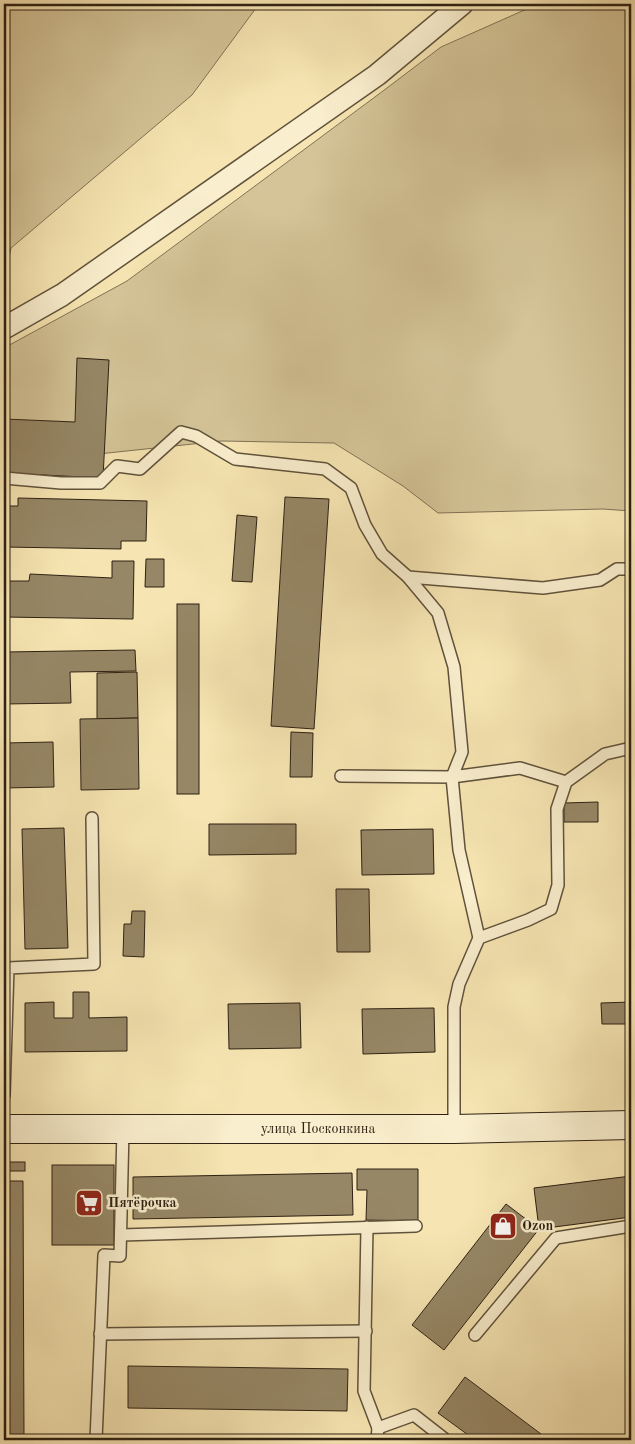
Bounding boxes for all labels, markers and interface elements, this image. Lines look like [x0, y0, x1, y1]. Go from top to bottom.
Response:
street label: улица Посконкина [261, 1122, 375, 1136]
supermarket icon: Пятёрочка [74, 1188, 104, 1218]
place label: Пятёрочка [108, 1196, 177, 1210]
shop icon: Ozon [488, 1211, 518, 1241]
place label: Ozon [522, 1219, 553, 1233]

